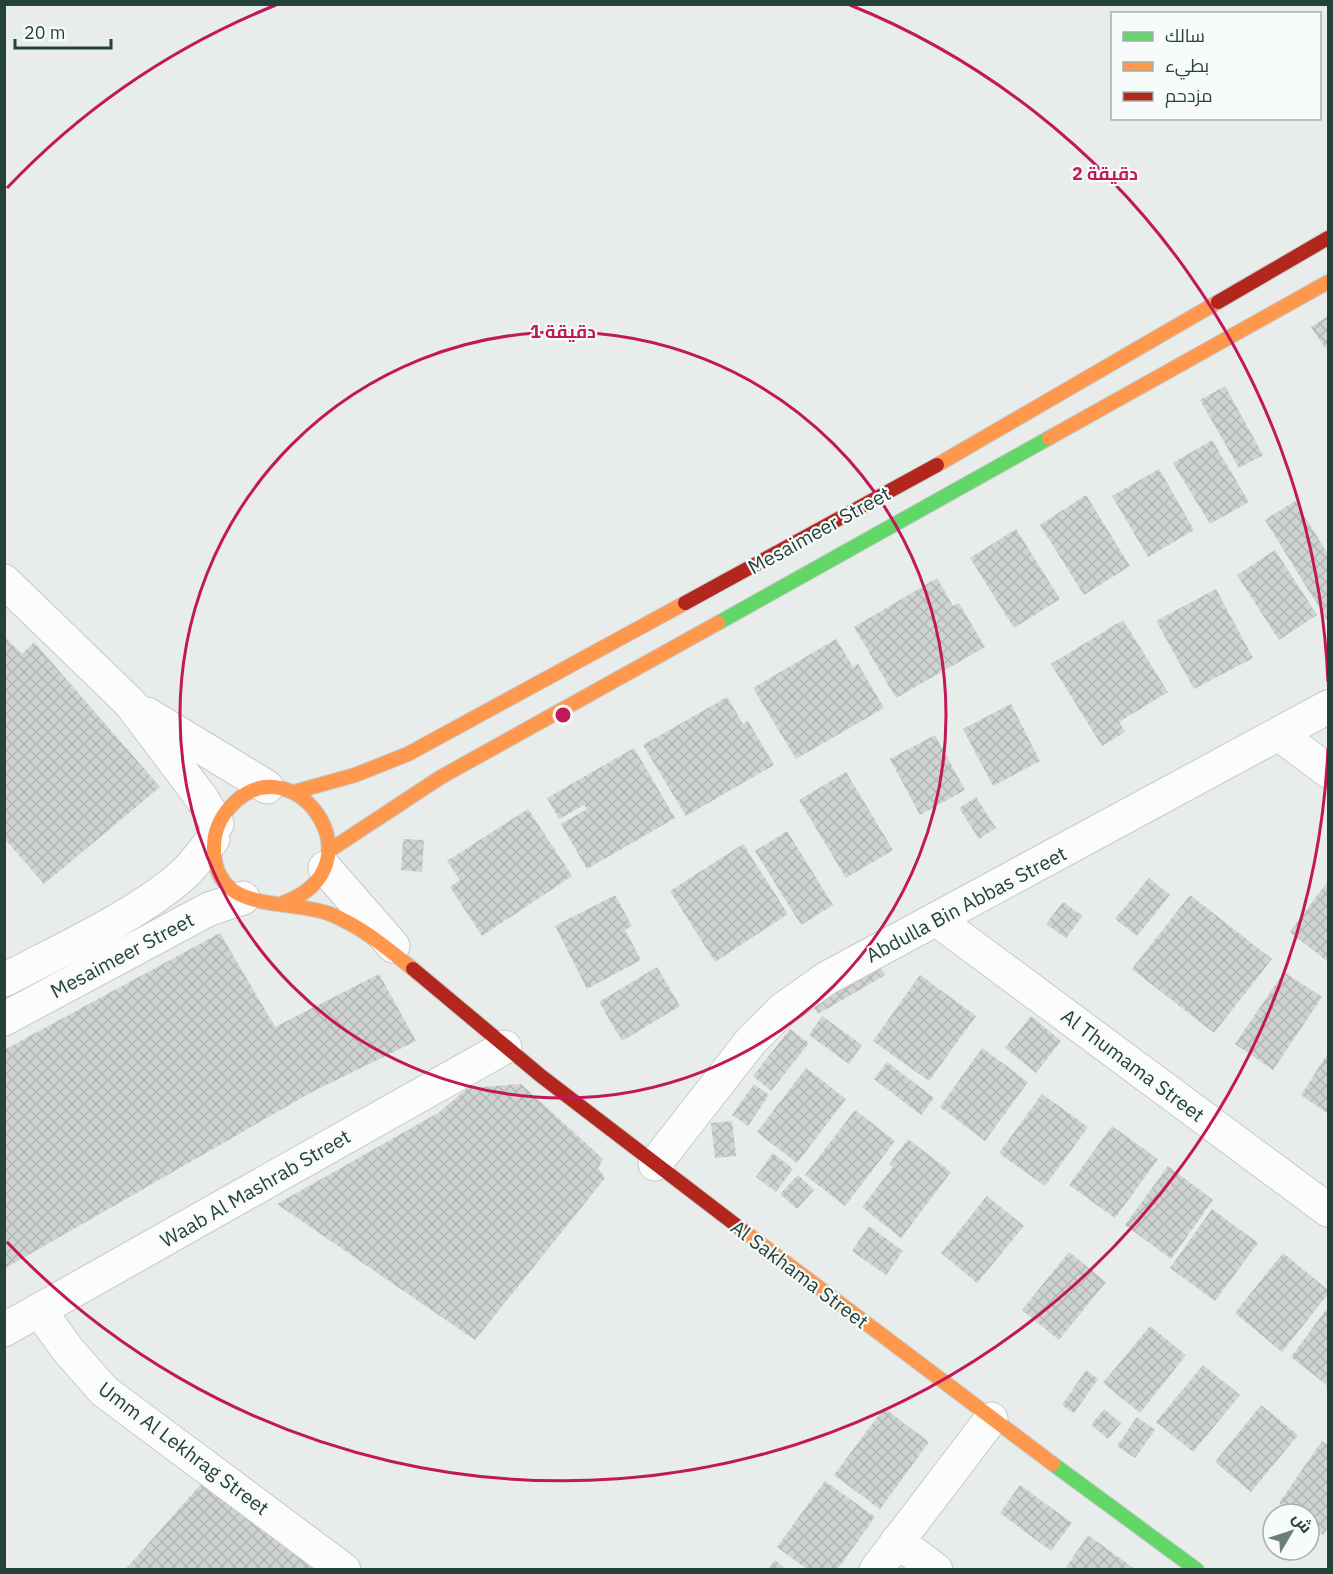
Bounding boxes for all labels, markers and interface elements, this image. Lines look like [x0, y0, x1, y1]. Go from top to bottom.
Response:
scale bar [15, 12, 111, 50]
legend [1111, 12, 1321, 120]
text: 20 m [24, 21, 66, 44]
text: سالك [1165, 24, 1205, 47]
text: بطيء [1165, 54, 1209, 80]
text: مزدحم [1165, 84, 1213, 108]
text: 2 دقيقة [1072, 162, 1138, 185]
text: 1 دقيقة [530, 320, 596, 343]
street label: Mesaimeer Street [743, 480, 895, 580]
centre of rings [553, 705, 573, 725]
street label: Abdulla Bin Abbas Street [861, 840, 1071, 968]
street label: Mesaimeer Street [45, 906, 199, 1004]
street label: Al Thumama Street [1056, 1002, 1210, 1128]
street label: Waab Al Mashrab Street [155, 1122, 355, 1254]
street label: Al Sakhama Street [726, 1213, 874, 1335]
street label: Umm Al Lekhrag Street [93, 1375, 275, 1521]
north arrow [1261, 1502, 1321, 1562]
text: ش [1288, 1508, 1317, 1537]

